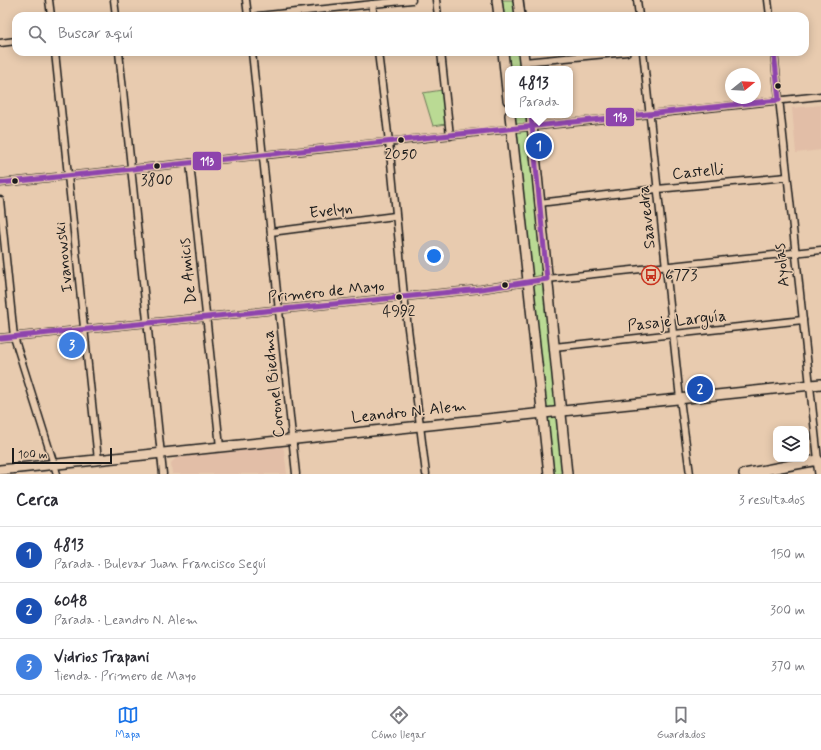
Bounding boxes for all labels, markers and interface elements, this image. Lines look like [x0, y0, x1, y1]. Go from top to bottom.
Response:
search box [12, 12, 809, 56]
icon: search [26, 23, 48, 45]
text: Buscar aquí [58, 24, 133, 44]
popup [505, 66, 573, 118]
north arrow [725, 68, 761, 104]
text: 4813 [519, 74, 549, 94]
unlabelled marker [773, 81, 783, 91]
text: Parada [519, 94, 559, 111]
line badge: 113 [605, 107, 635, 127]
text: 113 [613, 111, 628, 125]
pin: 1 [526, 131, 552, 161]
marker: 2050 [396, 135, 406, 145]
place label: 2050 [385, 145, 417, 165]
line badge: 113 [192, 151, 222, 171]
text: 113 [200, 155, 215, 169]
street label: Castelli [671, 159, 725, 185]
marker: 3800 [152, 161, 162, 171]
place label: 3800 [141, 171, 173, 191]
unlabelled marker [10, 176, 20, 186]
street label: Saavedra [633, 184, 661, 250]
street label: Evelyn [308, 198, 354, 224]
street label: Ivanowski [50, 220, 78, 293]
street label: De Amicis [174, 237, 202, 305]
street label: Ayolas [769, 242, 795, 288]
your location [424, 246, 444, 266]
bus stop icon: 6773 [640, 264, 662, 286]
place label: 6773 [665, 265, 697, 286]
street label: Primero de Mayo [267, 275, 385, 309]
unlabelled marker [500, 280, 510, 290]
marker: 4992 [394, 292, 404, 302]
place label: 4992 [383, 302, 415, 322]
street label: Pasaje Larguía [626, 305, 728, 338]
street label: Coronel Biedma [258, 329, 290, 439]
pin: 3 [59, 330, 85, 360]
pin: 2 [687, 374, 713, 404]
street label: Leandro N. Alem [350, 396, 468, 428]
map controls [773, 426, 809, 462]
button: layers [773, 426, 809, 462]
scale bar [12, 446, 112, 465]
text: 100 m [18, 448, 48, 462]
text: Cerca [16, 489, 59, 511]
text: 3 resultados [739, 492, 805, 509]
text: 4813 [54, 536, 84, 556]
text: 1 [26, 546, 32, 563]
text: 150 m [771, 546, 805, 563]
text: Parada · Bulevar Juan Francisco Seguí [54, 556, 266, 573]
text: 6048 [54, 592, 88, 612]
text: 2 [26, 602, 32, 619]
text: 300 m [770, 602, 805, 619]
text: Parada · Leandro N. Alem [54, 612, 198, 629]
text: Vidrios Trapani [54, 648, 149, 668]
text: 3 [26, 658, 32, 675]
text: 370 m [771, 658, 805, 675]
text: Tienda · Primero de Mayo [54, 668, 196, 685]
tab: Mapa [115, 704, 140, 742]
tab: Cómo llegar [371, 704, 426, 742]
tab: Guardados [657, 704, 706, 742]

